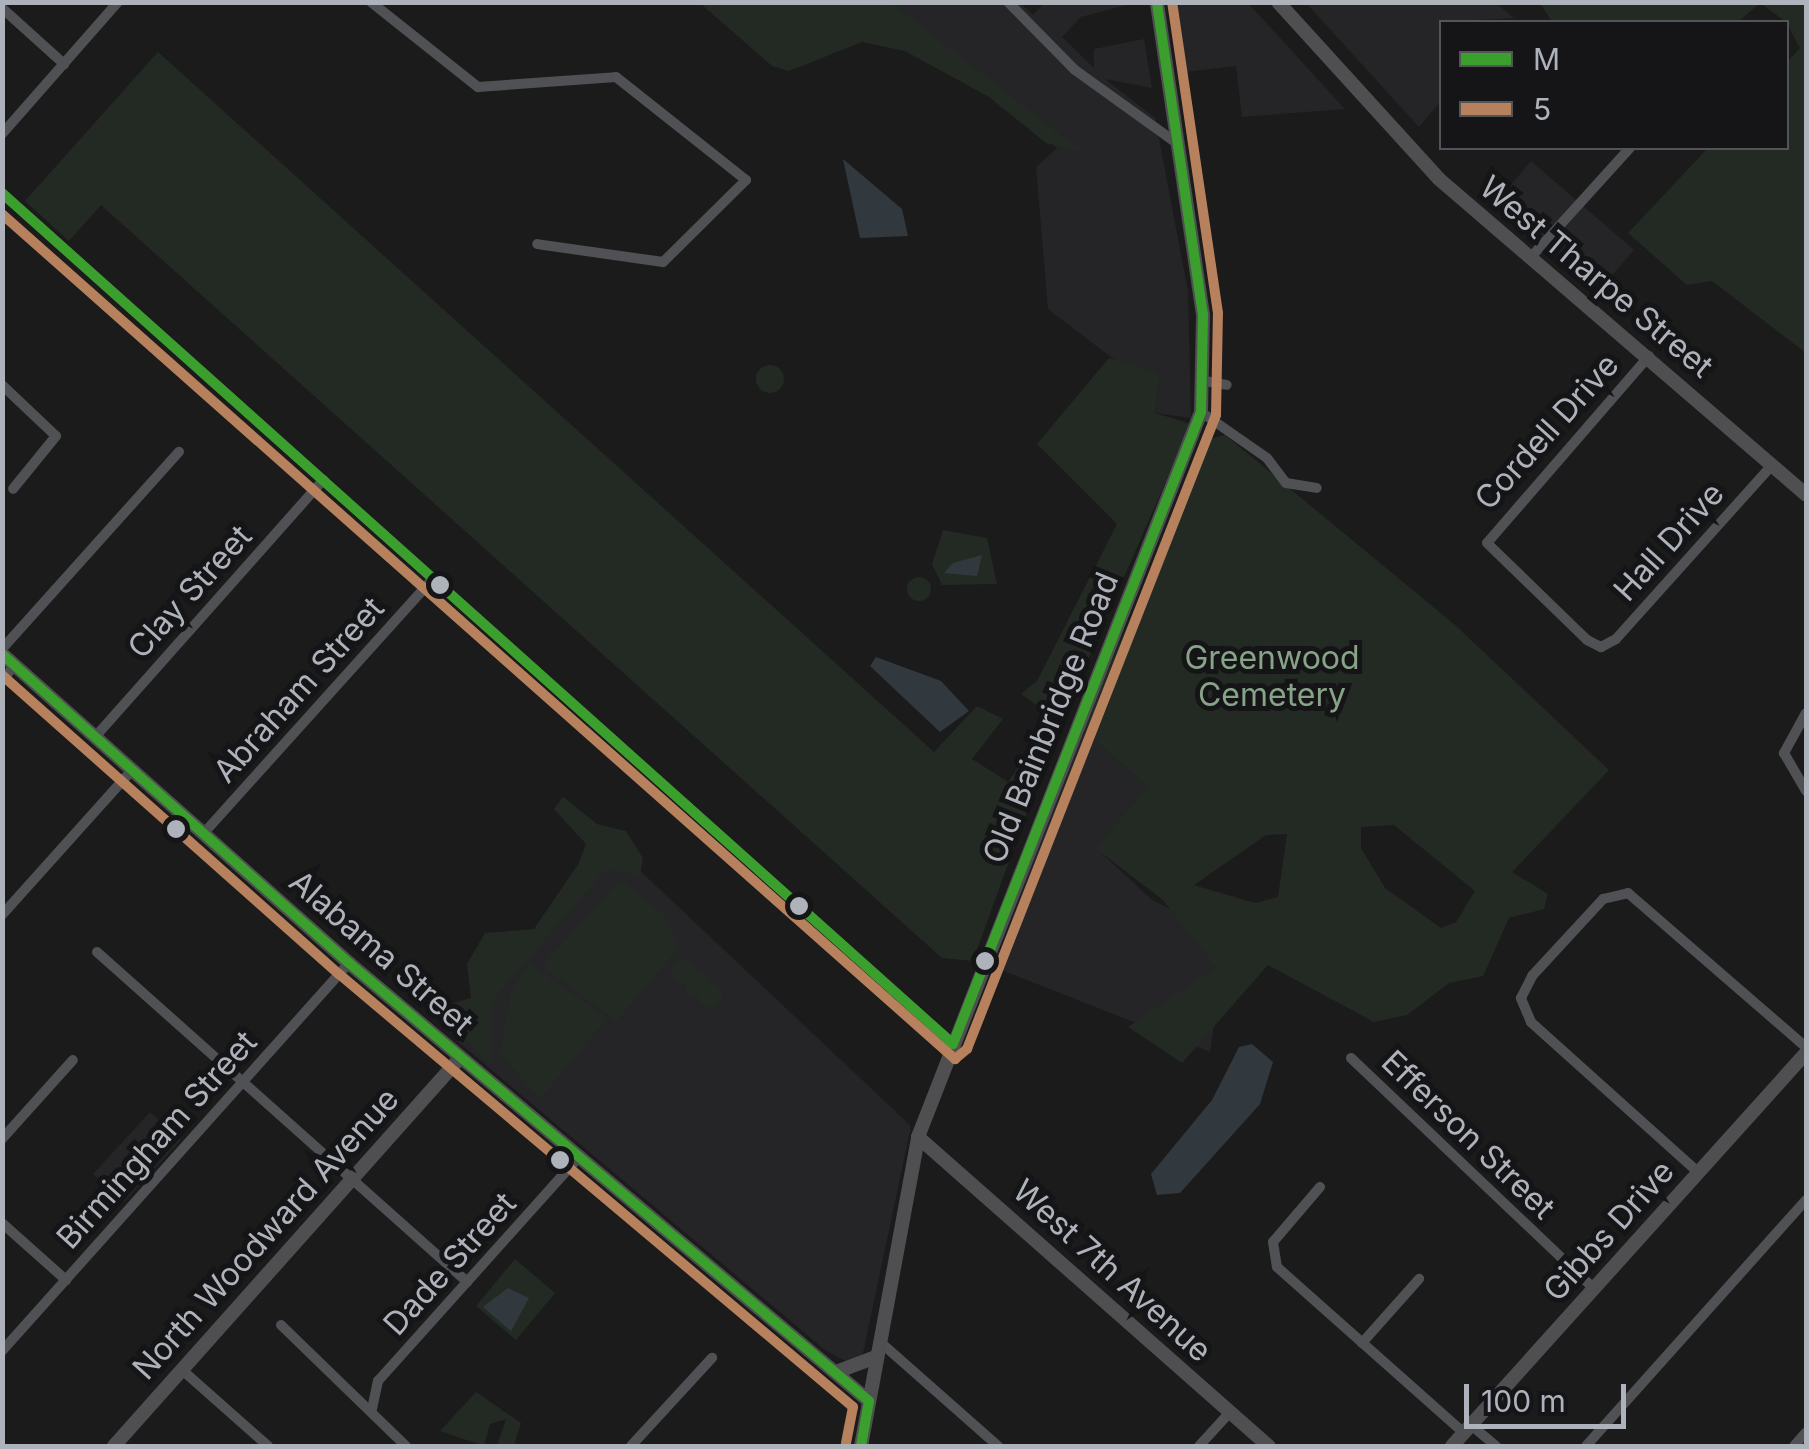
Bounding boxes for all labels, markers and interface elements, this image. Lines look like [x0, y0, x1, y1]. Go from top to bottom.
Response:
legend [1439, 20, 1789, 150]
text: M [1533, 41, 1560, 77]
text: 5 [1533, 91, 1551, 127]
street label: West Tharpe Street [1472, 168, 1720, 386]
street label: Cordell Drive [1467, 346, 1627, 518]
street label: Hall Drive [1606, 475, 1732, 609]
street label: Clay Street [120, 518, 260, 666]
street label: Old Bainbridge Road [975, 567, 1127, 869]
unlabelled marker [430, 575, 450, 595]
street label: Abraham Street [206, 589, 392, 791]
park label: Greenwood Cemetery [1184, 640, 1360, 715]
unlabelled marker [166, 819, 186, 839]
street label: Alabama Street [281, 863, 481, 1043]
unlabelled marker [789, 896, 809, 916]
unlabelled marker [975, 951, 995, 971]
street label: Birmingham Street [49, 1023, 265, 1257]
street label: Efferson Street [1373, 1043, 1563, 1227]
street label: North Woodward Avenue [125, 1080, 407, 1388]
unlabelled marker [550, 1150, 570, 1170]
street label: Gibbs Drive [1536, 1153, 1682, 1309]
street label: West 7th Avenue [1005, 1172, 1219, 1370]
street label: Dade Street [376, 1185, 524, 1343]
scale bar [1469, 1364, 1632, 1426]
text: 100 m [1481, 1383, 1566, 1419]

